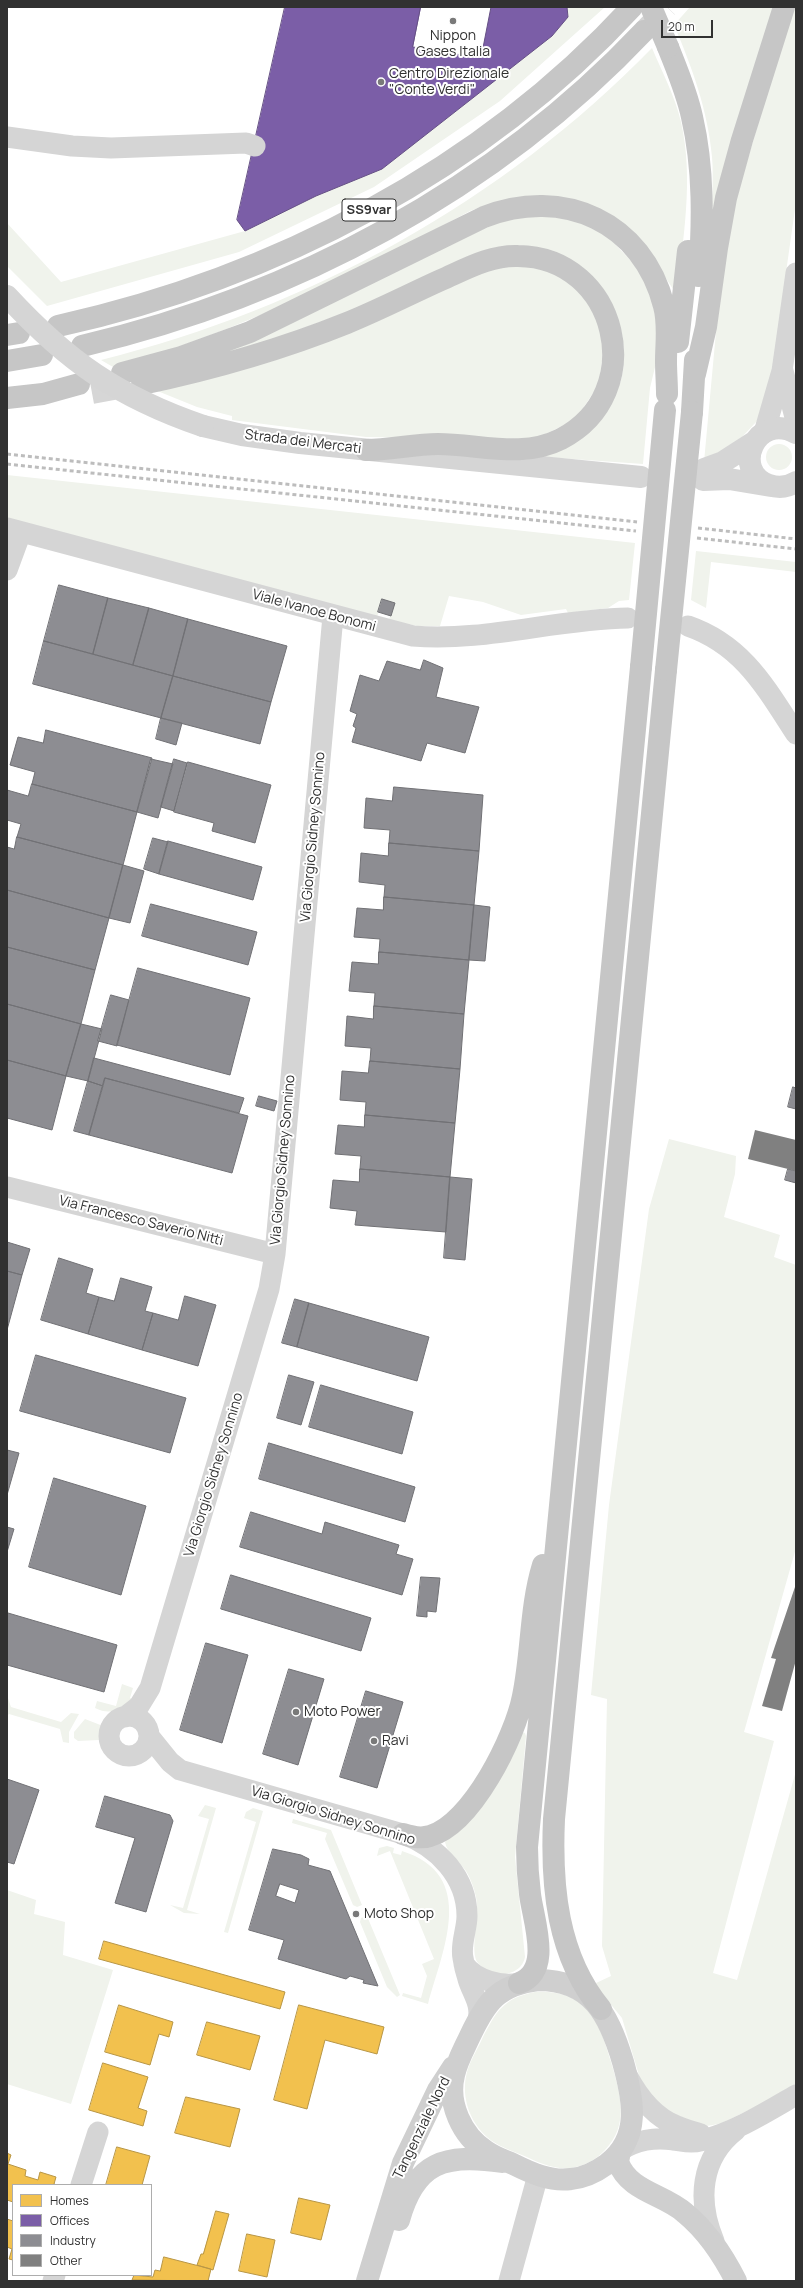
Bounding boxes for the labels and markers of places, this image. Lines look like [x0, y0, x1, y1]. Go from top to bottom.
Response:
marker: Nippon Gases Italia [448, 16, 458, 26]
place label: Nippon Gases Italia [416, 28, 490, 60]
place label: Centro Direzionale "Conte Verdi" [389, 66, 509, 98]
marker: Centro Direzionale "Conte Verdi" [376, 77, 386, 87]
place label: Moto Power [304, 1704, 381, 1720]
marker: Moto Power [291, 1707, 301, 1717]
place label: Ravi [382, 1733, 409, 1749]
marker: Ravi [369, 1736, 379, 1746]
place label: Moto Shop [364, 1906, 434, 1922]
marker: Moto Shop [351, 1909, 361, 1919]

